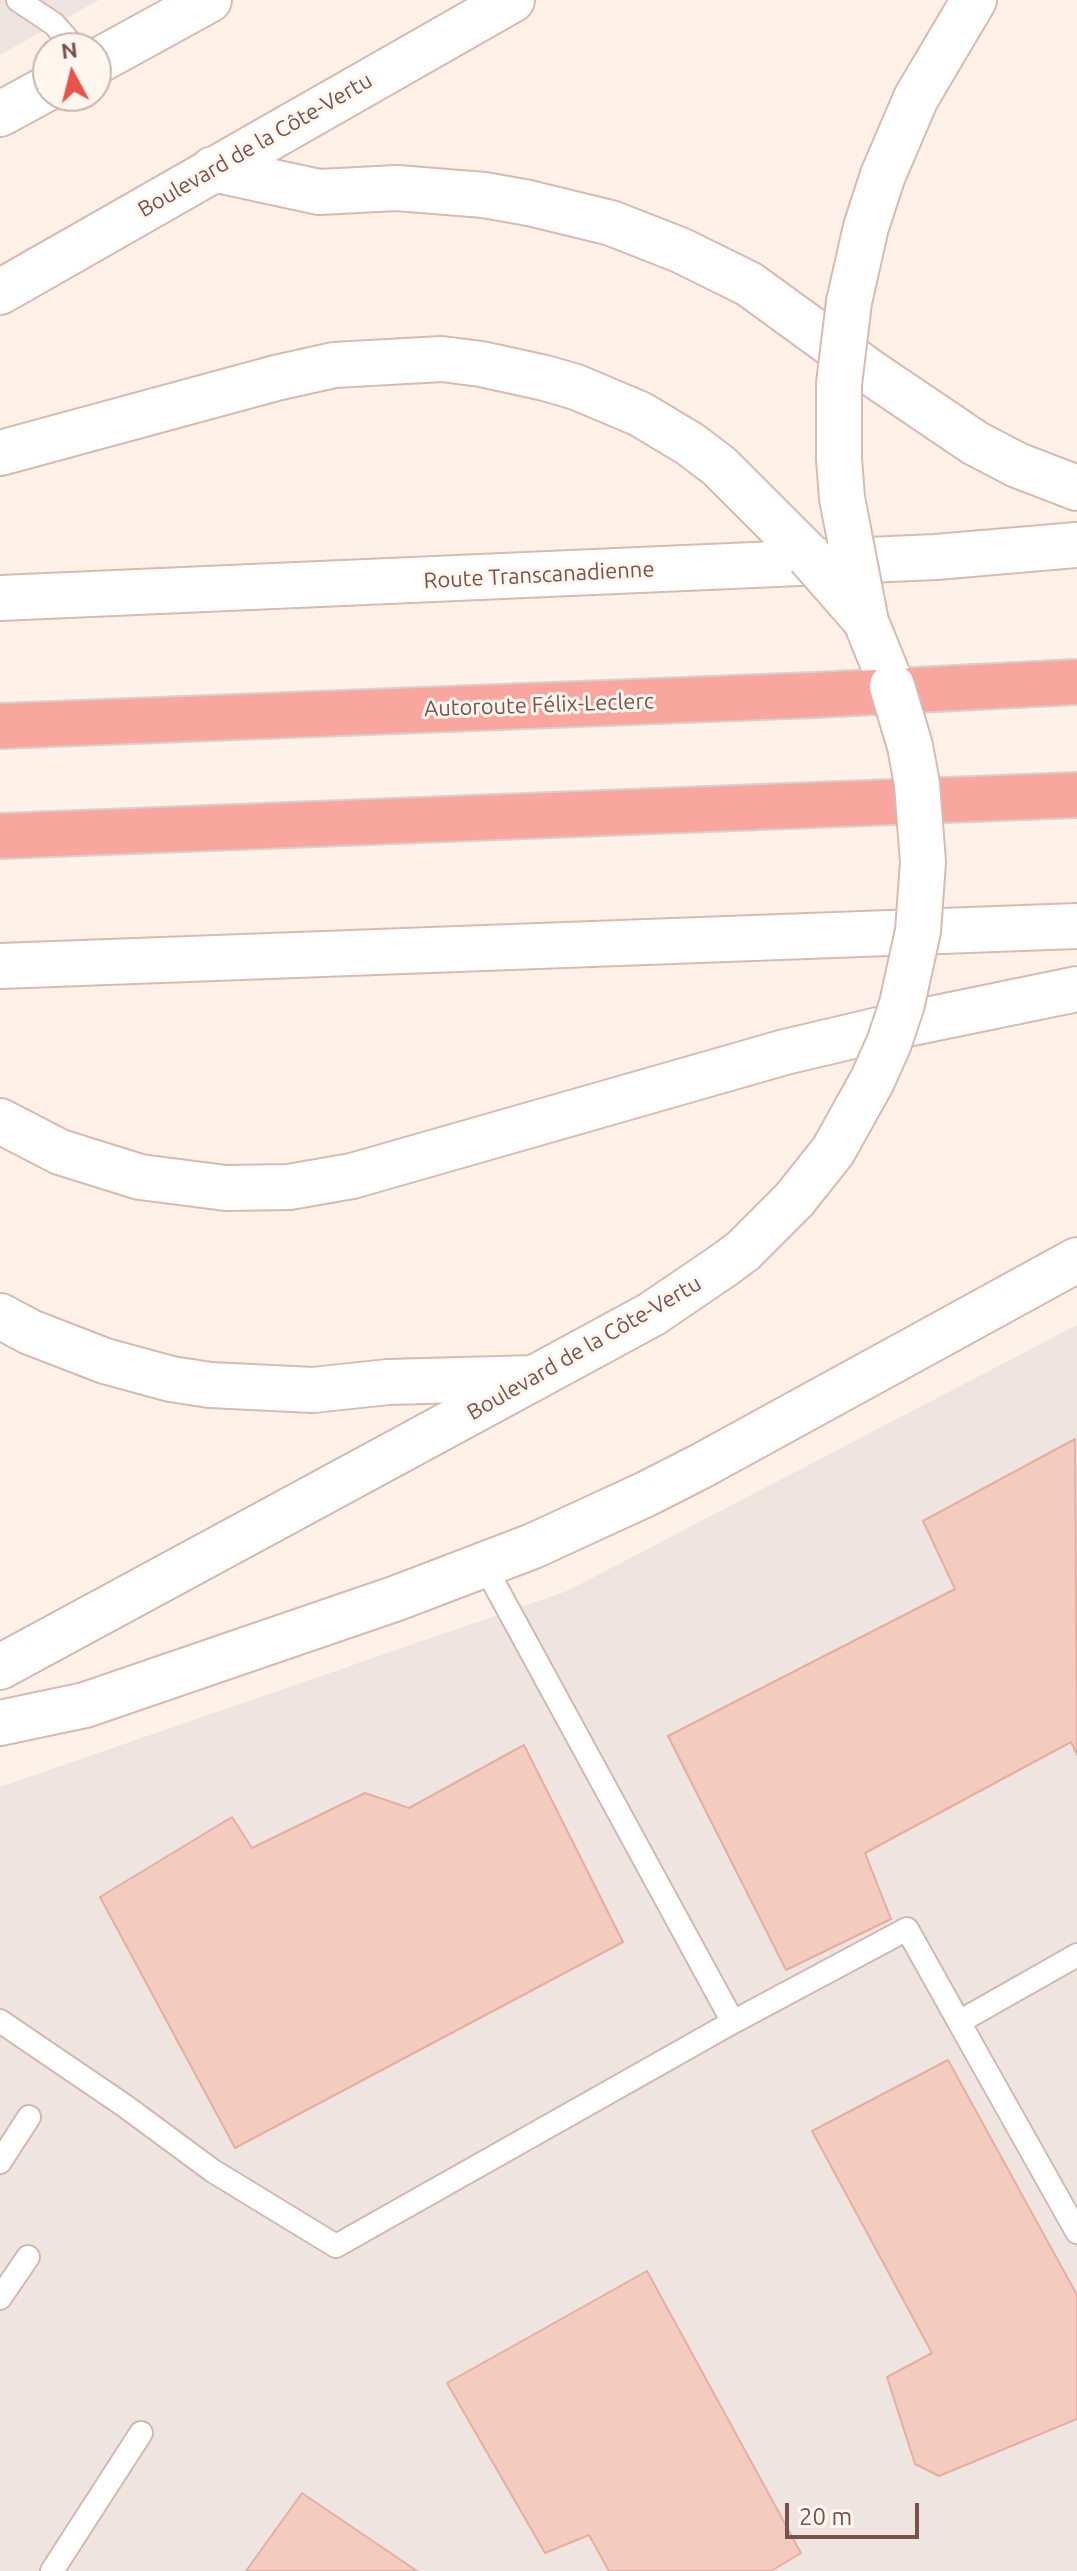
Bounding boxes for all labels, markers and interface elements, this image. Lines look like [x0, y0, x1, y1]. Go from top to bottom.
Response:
north arrow [32, 32, 112, 112]
text: N [60, 36, 79, 63]
street label: Boulevard de la Côte-Vertu [133, 67, 377, 223]
street label: Route Transcanadienne [423, 556, 655, 594]
street label: Autoroute Félix-Leclerc [424, 688, 654, 722]
street label: Boulevard de la Côte-Vertu [462, 1270, 706, 1426]
scale bar [789, 2487, 923, 2537]
text: 20 m [799, 2503, 852, 2530]

